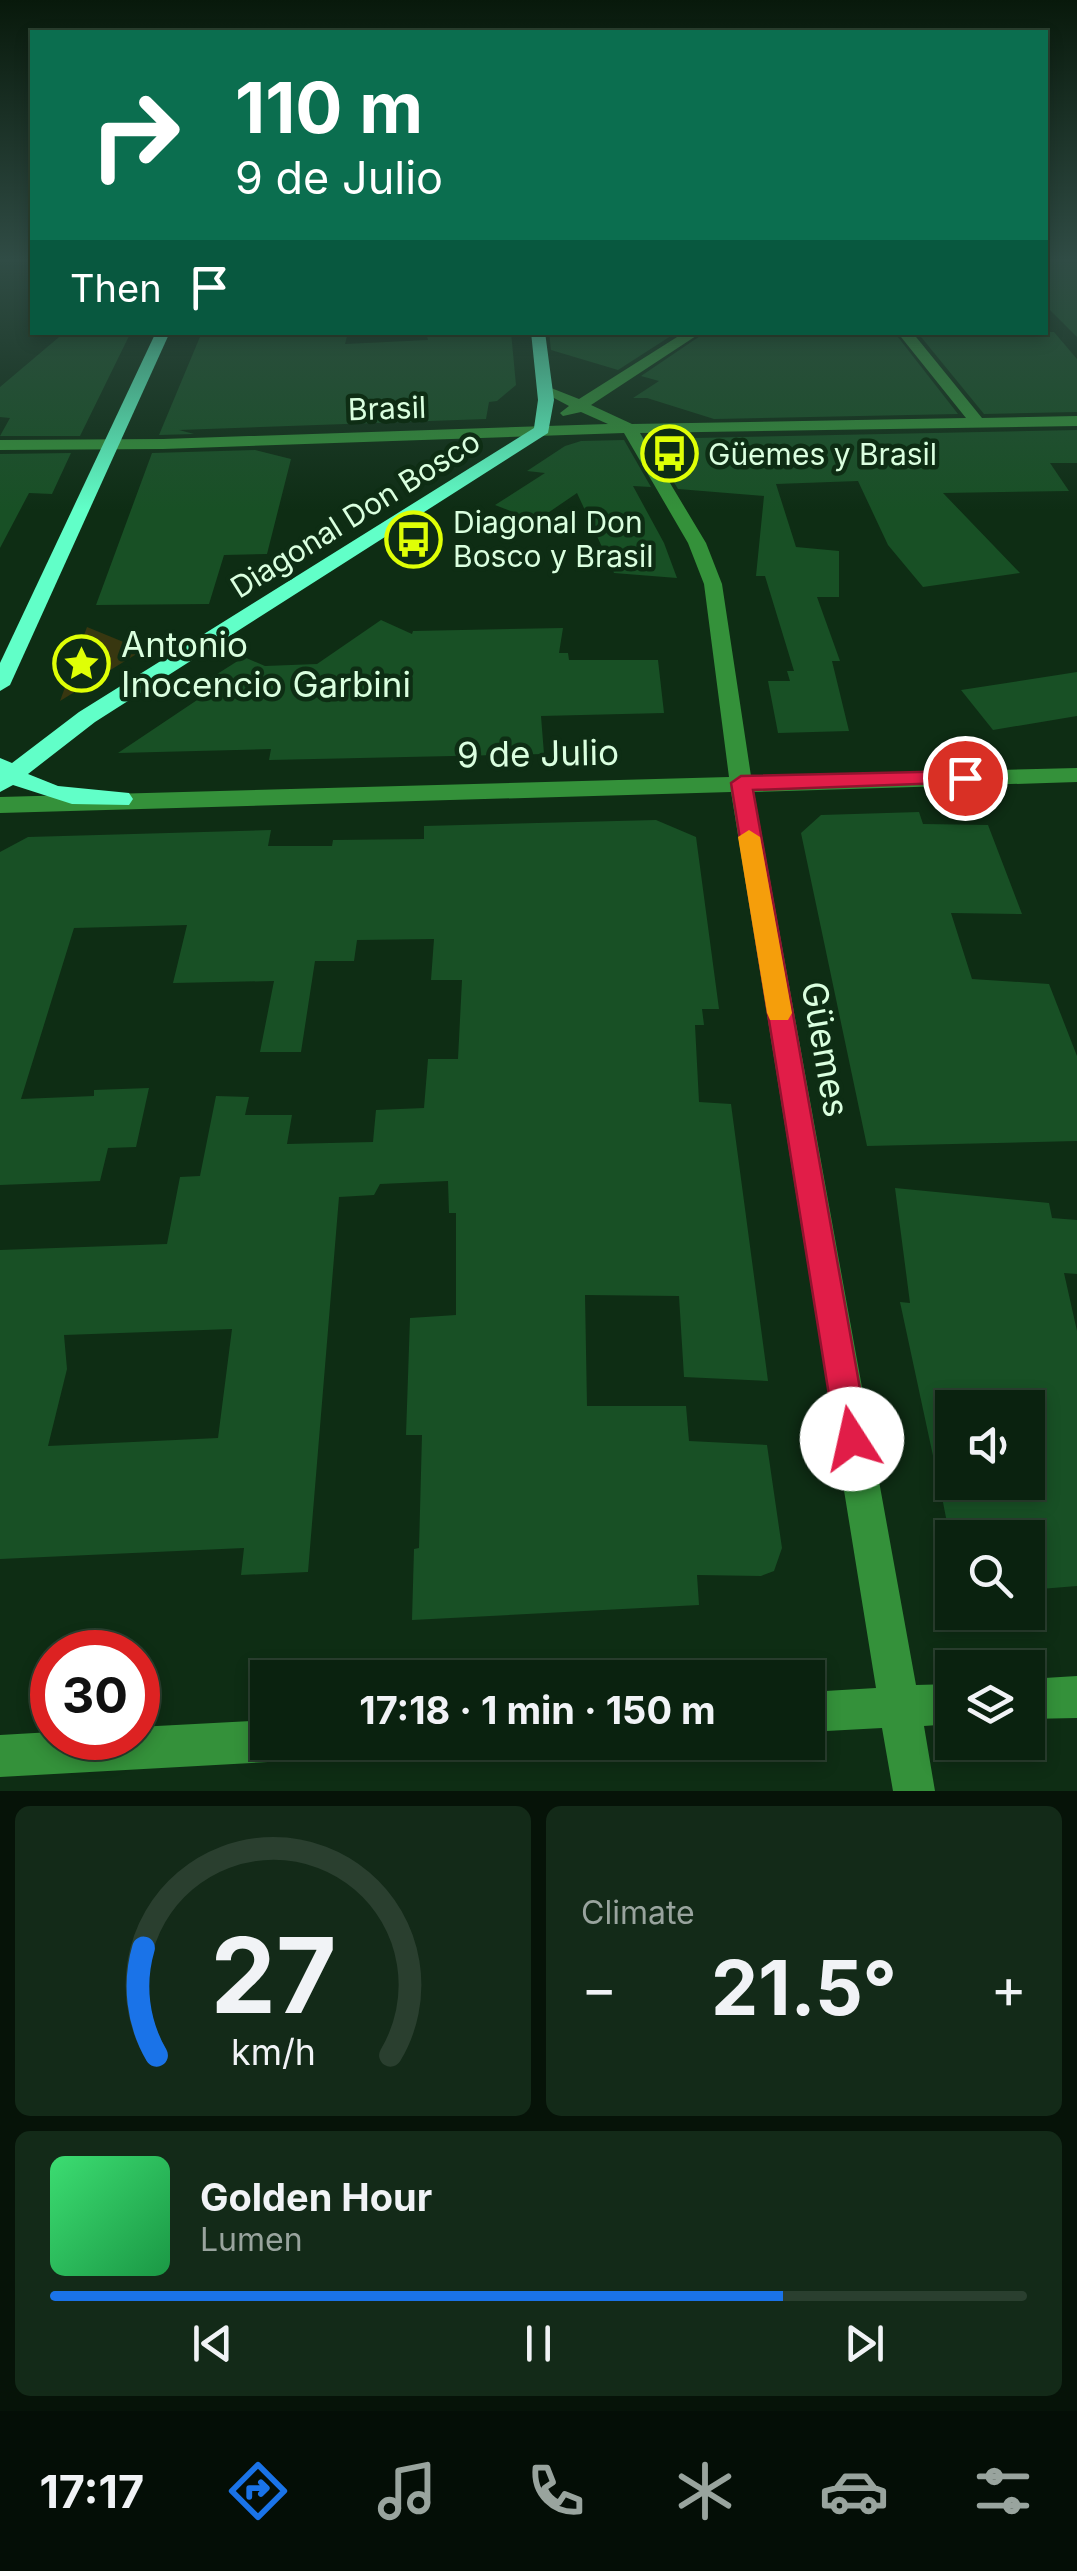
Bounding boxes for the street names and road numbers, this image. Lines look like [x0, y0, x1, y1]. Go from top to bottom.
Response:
street label: Brasil [347, 389, 427, 427]
street label: Diagonal Don Bosco [224, 423, 486, 605]
street label: 9 de Julio [457, 731, 619, 775]
street label: Güemes [793, 978, 859, 1120]

